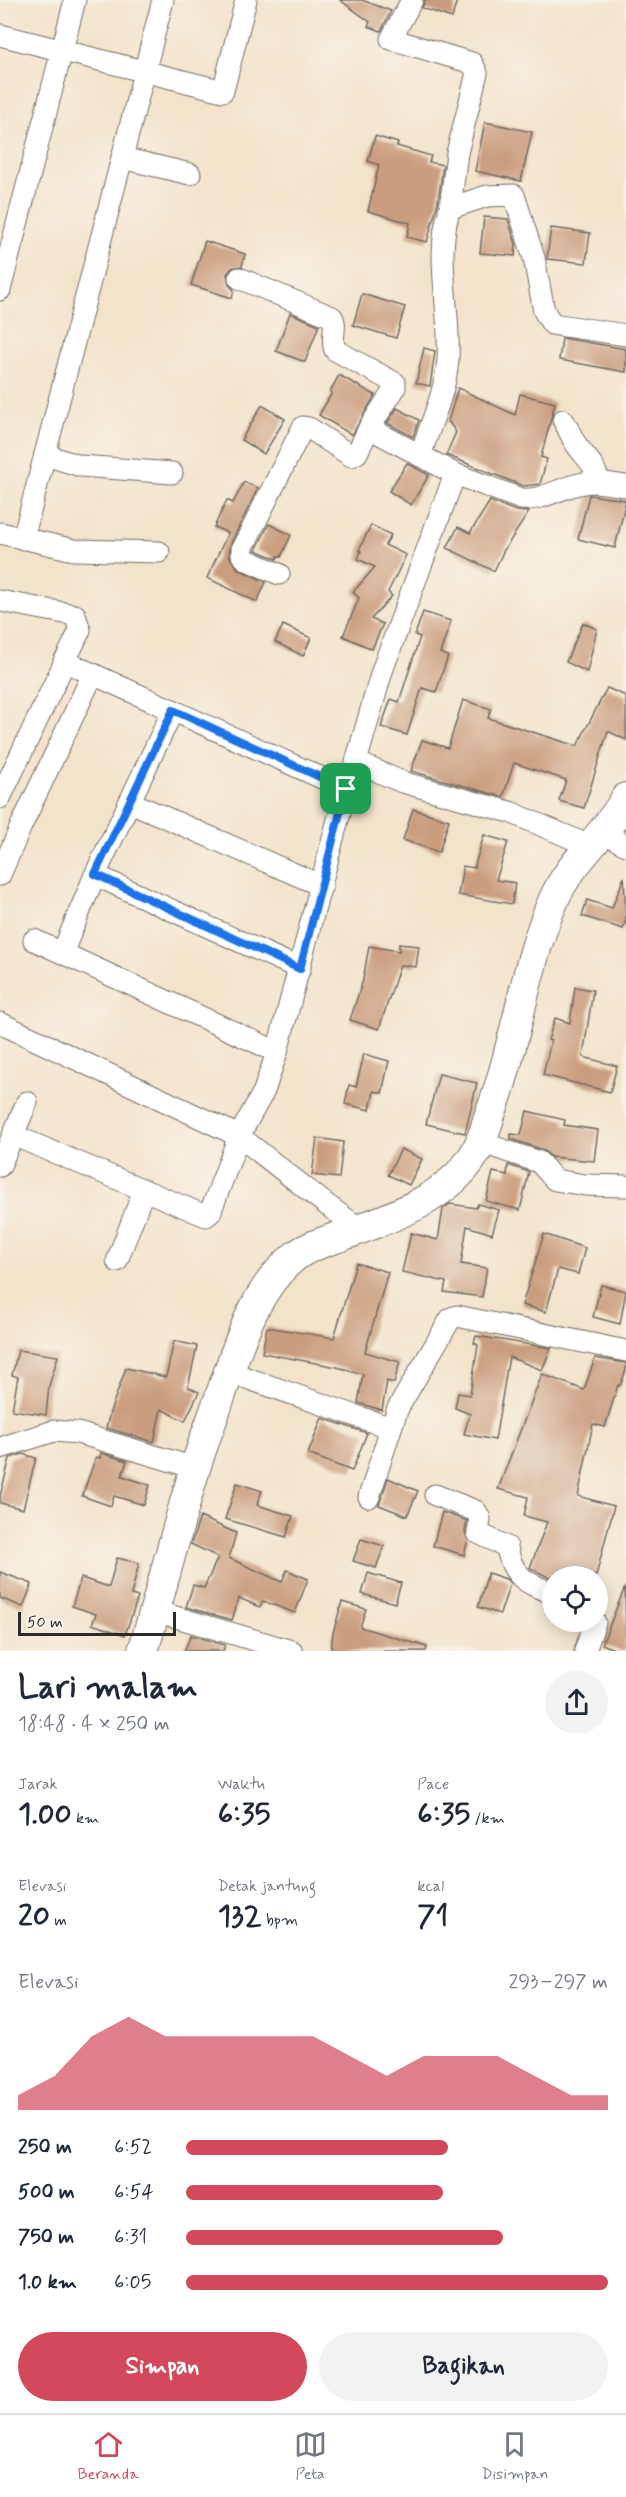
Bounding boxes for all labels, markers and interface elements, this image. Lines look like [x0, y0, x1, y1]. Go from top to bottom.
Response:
pin [320, 763, 371, 814]
icon: arrive [329, 772, 362, 805]
map controls [542, 1566, 608, 1632]
button: locate [542, 1566, 608, 1632]
scale bar [18, 1609, 176, 1636]
text: 50 m [27, 1612, 63, 1633]
text: Lari malam [18, 1666, 198, 1710]
button: share [545, 1671, 608, 1734]
text: 18:48 · 4 × 250 m [18, 1711, 170, 1738]
text: Jarak [18, 1774, 57, 1795]
text: Waktu [218, 1774, 265, 1795]
text: Pace [417, 1774, 449, 1795]
text: 1.00 [18, 1795, 72, 1834]
text: 6:35 [218, 1795, 271, 1834]
text: 6:35 [417, 1795, 470, 1834]
text: km [72, 1808, 99, 1829]
text: /km [470, 1808, 505, 1829]
text: Elevasi [18, 1876, 66, 1897]
text: Detak jantung [218, 1876, 316, 1897]
text: kcal [417, 1876, 444, 1897]
text: 20 [18, 1897, 50, 1936]
text: 132 [218, 1897, 262, 1936]
text: 71 [417, 1897, 448, 1936]
text: m [50, 1910, 67, 1931]
text: bpm [262, 1910, 298, 1931]
text: Elevasi [18, 1969, 78, 1996]
text: 293–297 m [509, 1969, 608, 1996]
text: 250 m [18, 2134, 72, 2161]
text: 6:52 [114, 2134, 152, 2161]
text: 500 m [18, 2179, 75, 2206]
text: 6:54 [114, 2179, 154, 2206]
text: 750 m [18, 2224, 74, 2251]
text: 6:31 [114, 2224, 147, 2251]
text: 1.0 km [18, 2269, 77, 2296]
text: 6:05 [114, 2269, 151, 2296]
button: Simpan [18, 2332, 307, 2401]
button: Bagikan [319, 2332, 608, 2401]
tab: Beranda [77, 2428, 139, 2485]
tab: Peta [294, 2428, 327, 2485]
tab: Disimpan [481, 2428, 549, 2485]

